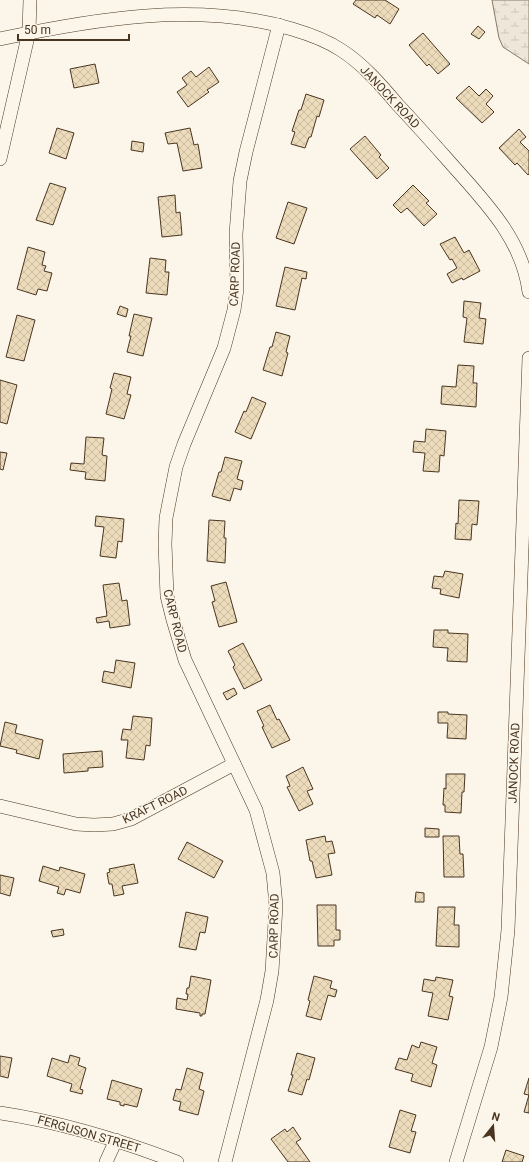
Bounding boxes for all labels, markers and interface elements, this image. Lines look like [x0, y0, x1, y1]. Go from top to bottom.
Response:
scale bar [18, 16, 129, 42]
text: 50 m [24, 23, 51, 37]
street label: JANOCK ROAD [357, 63, 423, 131]
street label: CARP ROAD [227, 241, 243, 307]
street label: CARP ROAD [160, 588, 190, 654]
street label: JANOCK ROAD [506, 722, 522, 804]
street label: KRAFT ROAD [120, 783, 190, 827]
street label: CARP ROAD [266, 893, 282, 959]
north arrow [473, 1106, 513, 1146]
text: N [490, 1110, 502, 1124]
street label: FERGUSON STREET [36, 1113, 142, 1155]

